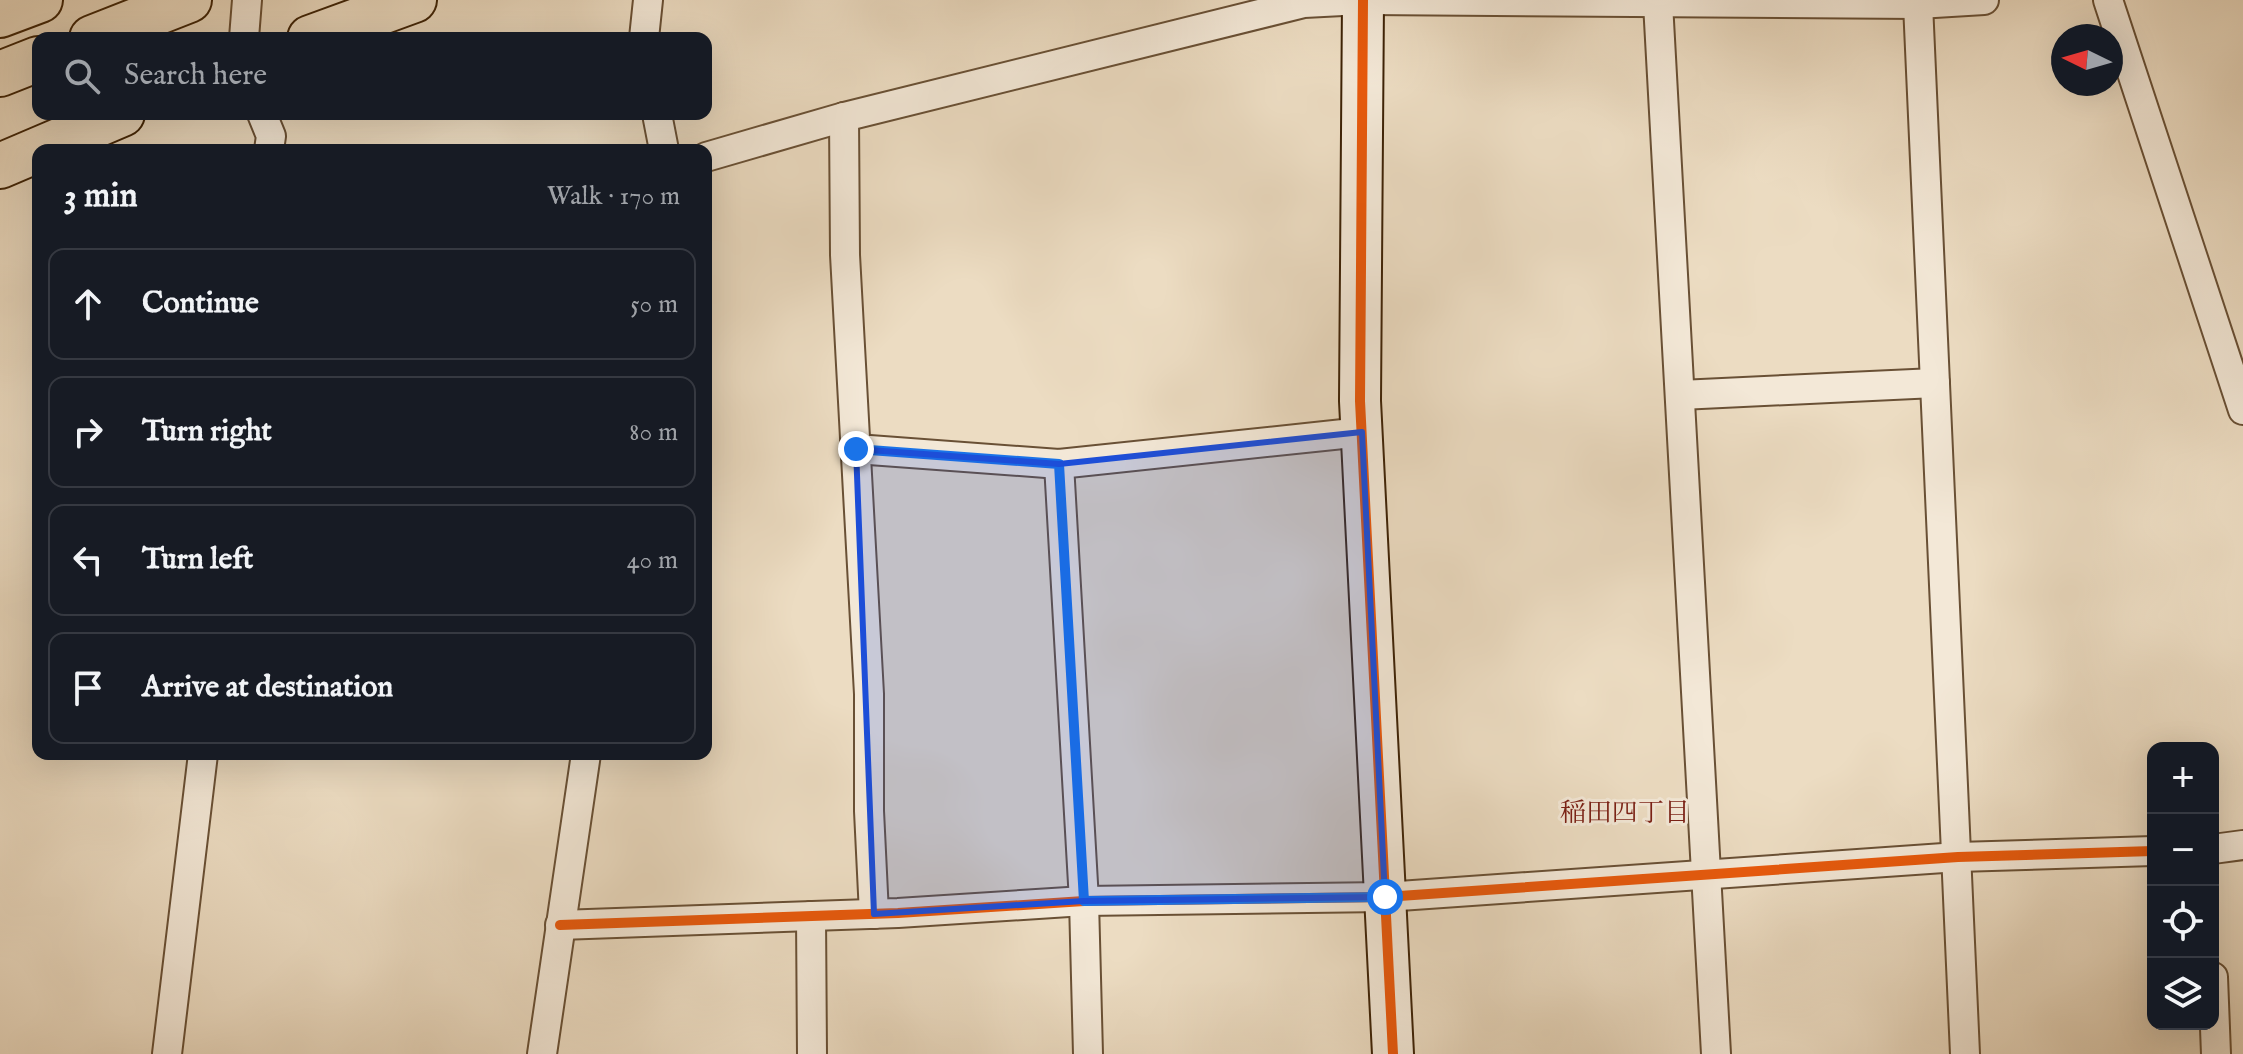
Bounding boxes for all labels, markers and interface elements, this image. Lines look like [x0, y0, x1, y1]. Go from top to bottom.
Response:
north arrow [2051, 24, 2123, 96]
search box [32, 32, 712, 120]
icon: search [60, 54, 104, 98]
text: Search here [124, 57, 267, 95]
text: 3 min [64, 175, 138, 218]
text: Walk · 170 m [547, 180, 680, 213]
icon: ahead [66, 282, 110, 326]
text: Continue [142, 285, 259, 323]
text: 50 m [630, 288, 678, 321]
icon: right [66, 410, 110, 454]
text: Turn right [142, 413, 272, 451]
text: 80 m [629, 416, 678, 449]
route end [838, 431, 874, 467]
icon: left [66, 538, 110, 582]
text: Turn left [142, 541, 253, 579]
text: 40 m [627, 544, 678, 577]
icon: arrive [66, 666, 110, 710]
text: Arrive at destination [142, 669, 393, 707]
map controls [2147, 742, 2219, 1030]
button: + [2147, 742, 2219, 814]
district label: 稲田四丁目 [1560, 797, 1690, 830]
button: − [2147, 814, 2219, 886]
route start [1367, 879, 1403, 915]
button: locate [2147, 886, 2219, 958]
button: layers [2147, 958, 2219, 1030]

